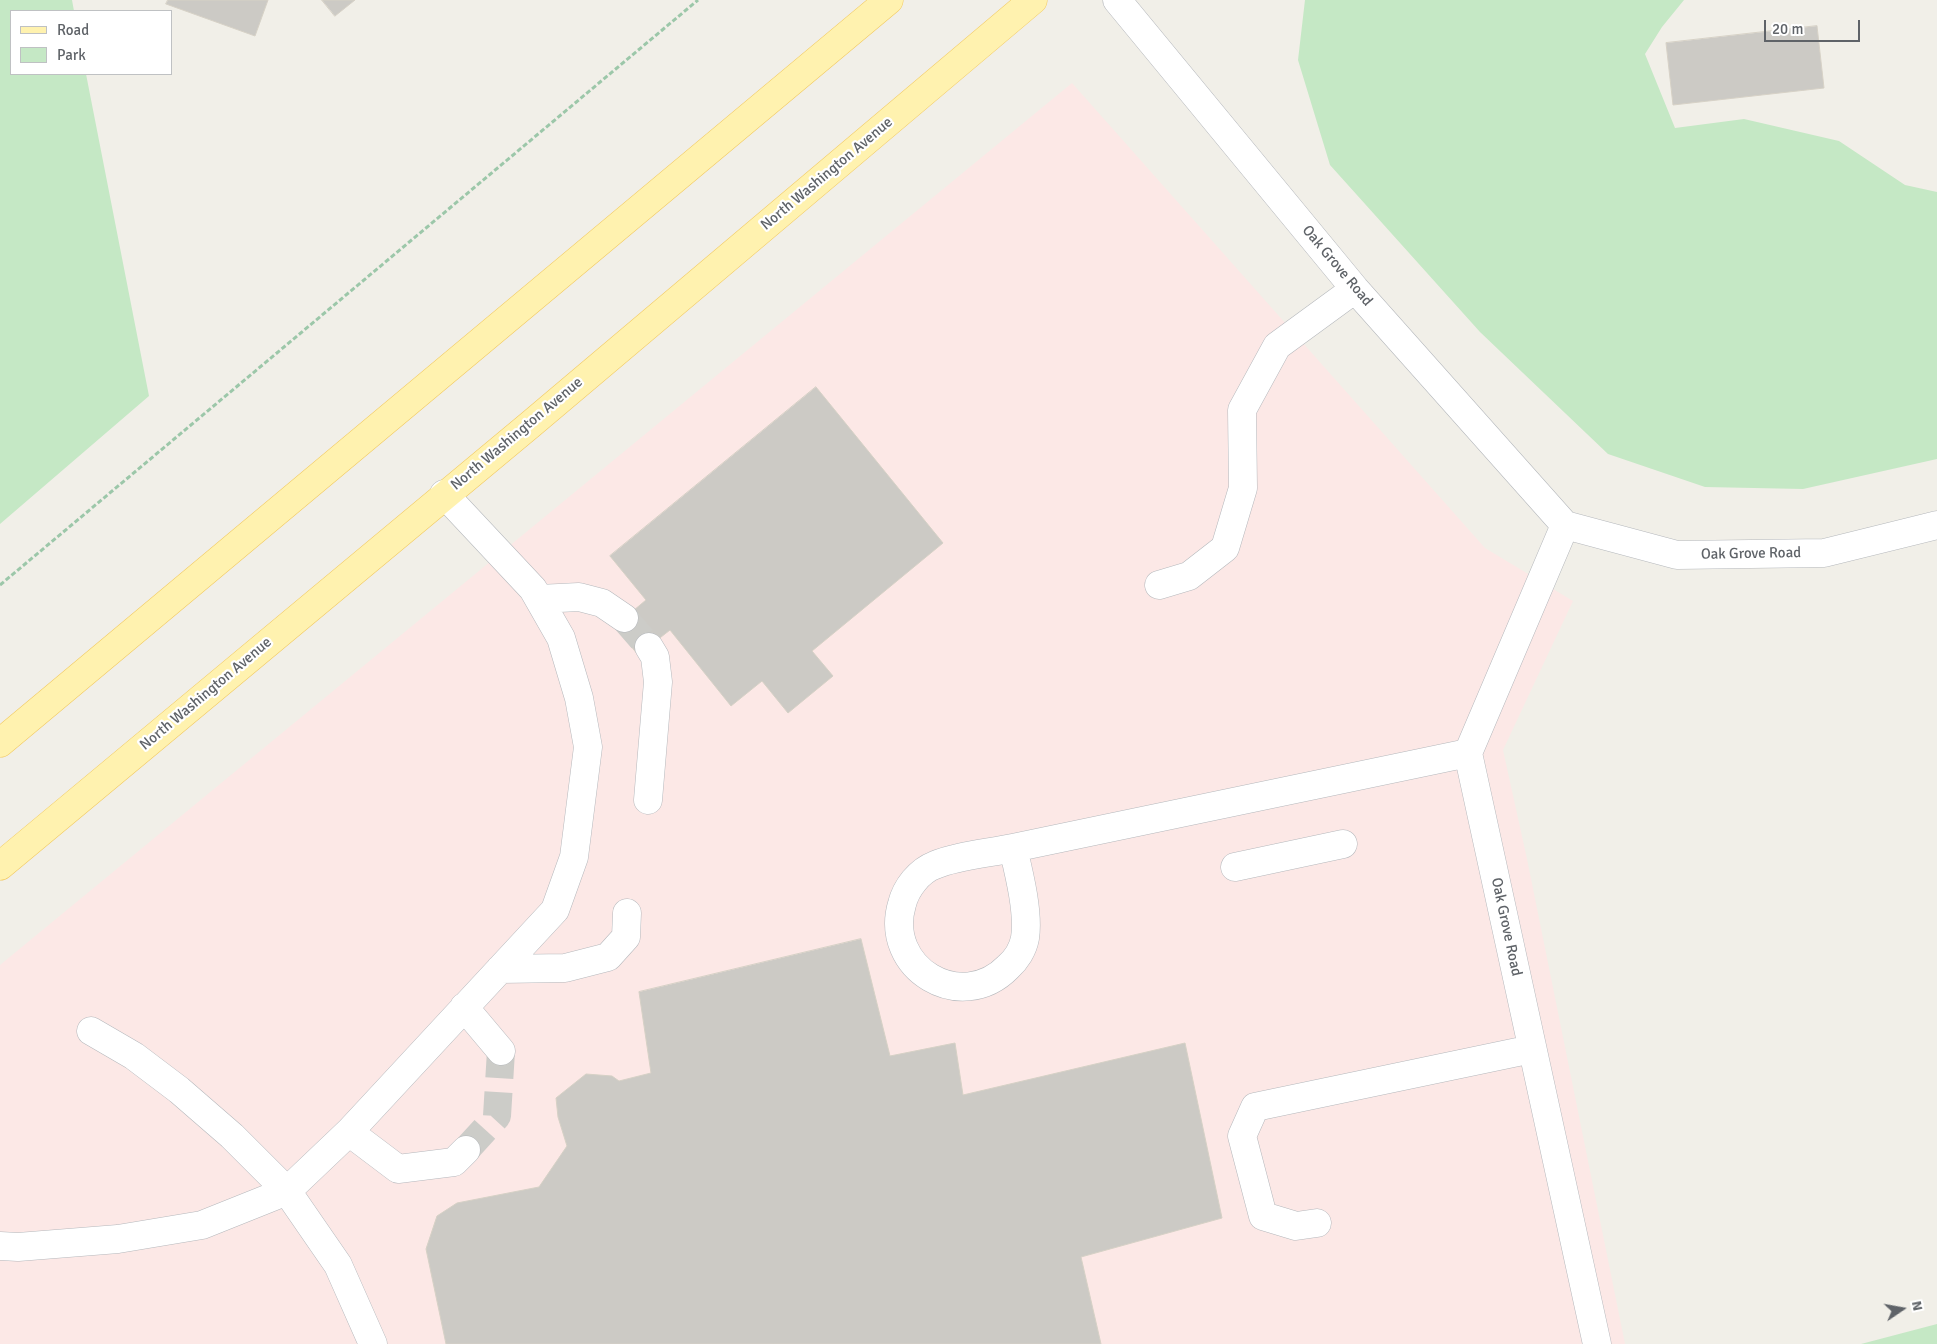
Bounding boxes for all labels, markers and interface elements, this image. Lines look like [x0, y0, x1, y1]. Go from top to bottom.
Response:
legend [10, 10, 172, 75]
scale bar [1767, 10, 1863, 42]
text: 20 m [1772, 20, 1803, 38]
text: Road [57, 21, 89, 39]
text: Park [57, 46, 86, 64]
street label: North Washington Avenue [757, 114, 897, 234]
street label: Oak Grove Road [1298, 222, 1376, 310]
street label: North Washington Avenue [447, 374, 587, 494]
street label: Oak Grove Road [1701, 544, 1801, 564]
street label: North Washington Avenue [136, 634, 276, 754]
street label: Oak Grove Road [1487, 876, 1525, 978]
north arrow [1877, 1284, 1927, 1334]
text: N [1908, 1299, 1926, 1312]

